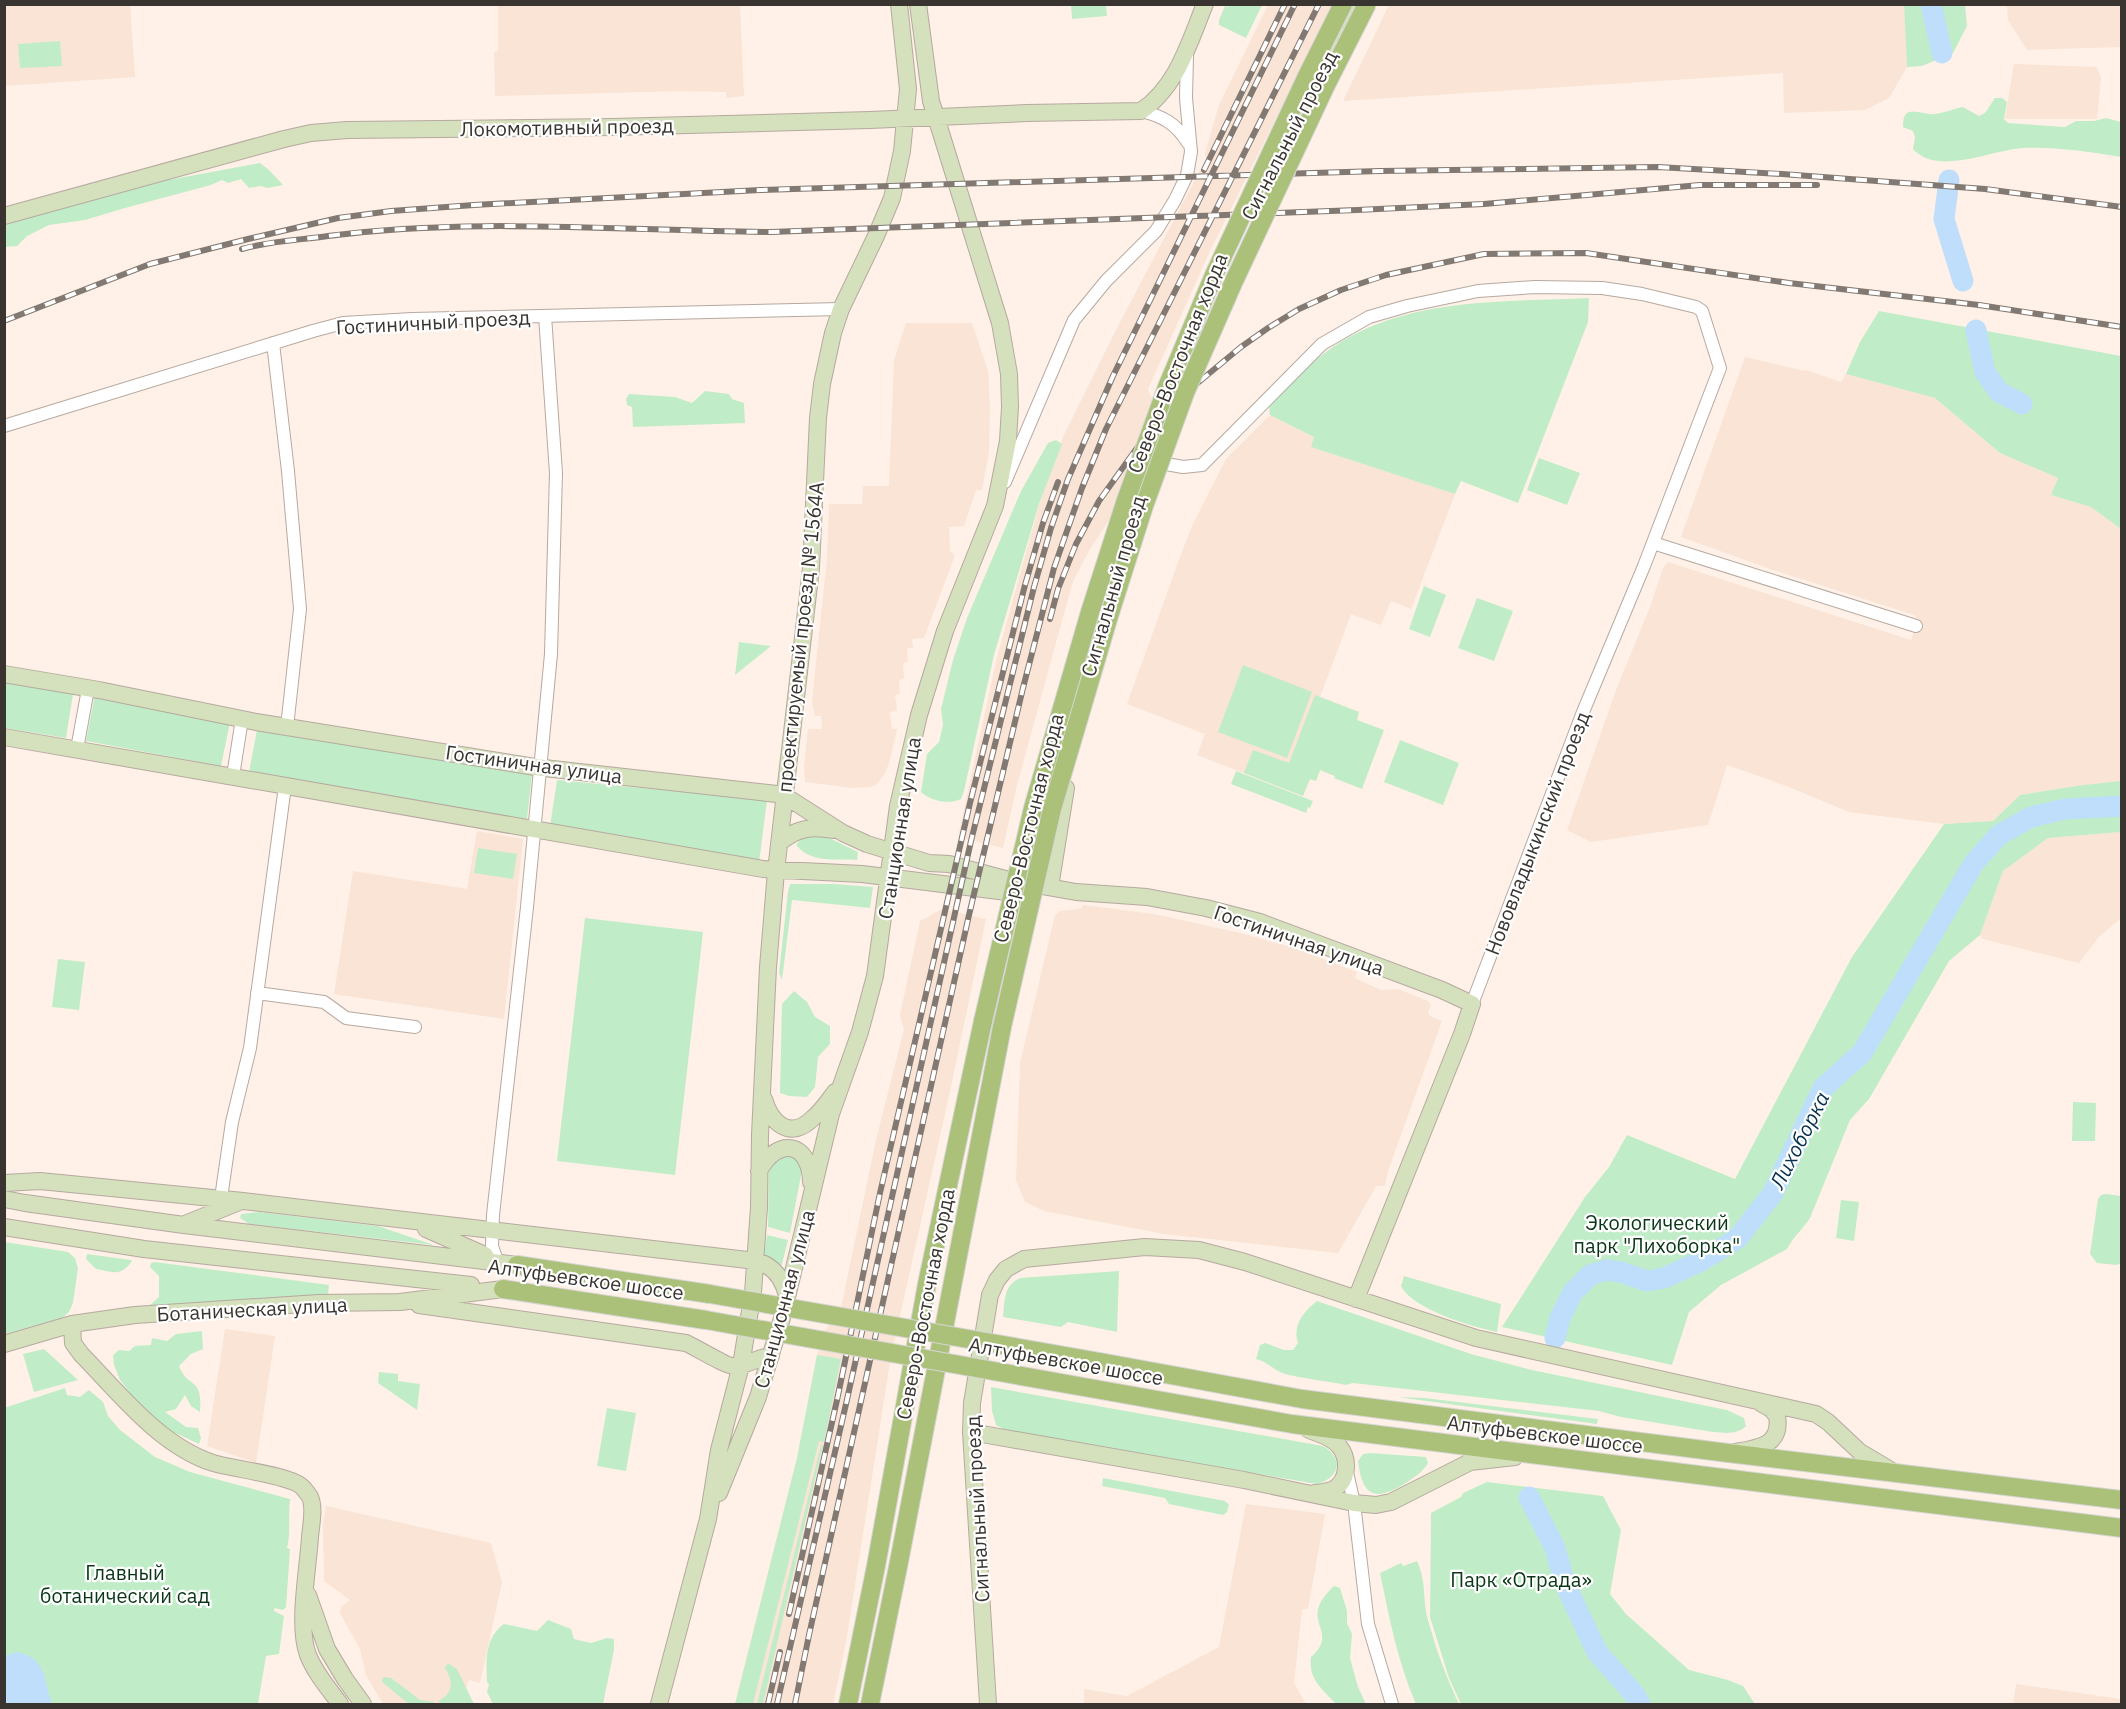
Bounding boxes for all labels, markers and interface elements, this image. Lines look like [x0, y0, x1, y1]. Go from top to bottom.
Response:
street label: Сигнальный проезд [1234, 45, 1344, 225]
street label: Локомотивный проезд [460, 112, 674, 142]
street label: Северо-Восточная хорда [1120, 249, 1234, 477]
street label: Гостиничный проезд [335, 303, 531, 341]
street label: проектируемый проезд № 1564А [770, 480, 830, 794]
street label: Сигнальный проезд [1074, 492, 1152, 680]
street label: Нововладыкинский проезд [1478, 707, 1596, 959]
street label: Северо-Восточная хорда [986, 710, 1070, 945]
street label: Станционная улица [871, 735, 927, 921]
street label: Гостиничная улица [444, 738, 624, 790]
street label: Гостиничная улица [1210, 898, 1388, 982]
water label: Лихоборка [1762, 1087, 1835, 1194]
street label: Северо-Восточная хорда [889, 1186, 961, 1422]
street label: Станционная улица [747, 1206, 821, 1391]
park label: Экологический парк "Лихоборка" [1574, 1209, 1740, 1259]
street label: Алтуфьевское шоссе [487, 1252, 685, 1306]
street label: Ботаническая улица [156, 1291, 348, 1327]
street label: Алтуфьевское шоссе [967, 1331, 1165, 1391]
street label: Алтуфьевское шоссе [1446, 1409, 1644, 1459]
street label: Сигнальный проезд [959, 1415, 995, 1603]
park label: Главный ботанический сад [40, 1559, 210, 1609]
park label: Парк «Отрада» [1450, 1566, 1592, 1593]

